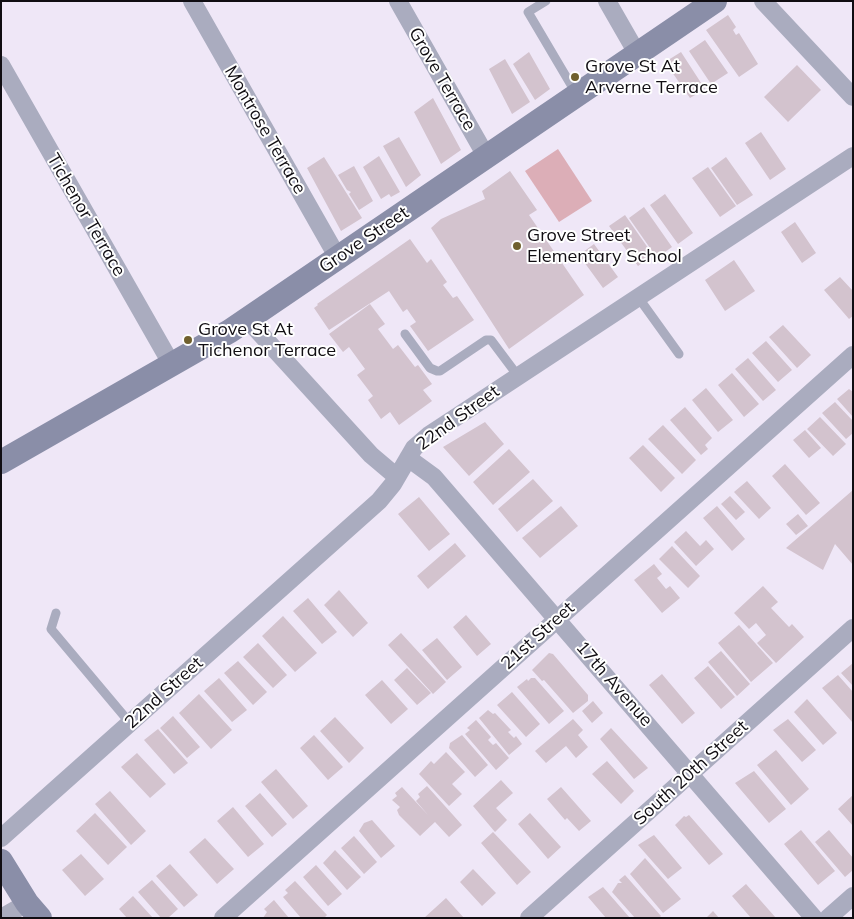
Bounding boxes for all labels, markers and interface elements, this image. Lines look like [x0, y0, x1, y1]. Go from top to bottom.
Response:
street label: Grove Terrace [404, 24, 480, 134]
place label: Grove St At Arverne Terrace [585, 56, 718, 98]
street label: Montrose Terrace [220, 62, 310, 198]
marker: Grove St At Arverne Terrace [569, 71, 581, 83]
street label: Tichenor Terrace [42, 150, 130, 280]
street label: Grove Street [315, 202, 413, 278]
place label: Grove Street Elementary School [527, 225, 682, 268]
marker: Grove Street Elementary School [511, 240, 523, 252]
place label: Grove St At Tichenor Terrace [198, 319, 336, 362]
marker: Grove St At Tichenor Terrace [182, 334, 194, 346]
street label: 22nd Street [412, 381, 504, 455]
street label: 21st Street [497, 597, 579, 675]
street label: 17th Avenue [571, 637, 657, 731]
street label: 22nd Street [121, 652, 207, 734]
street label: South 20th Street [629, 716, 753, 830]

